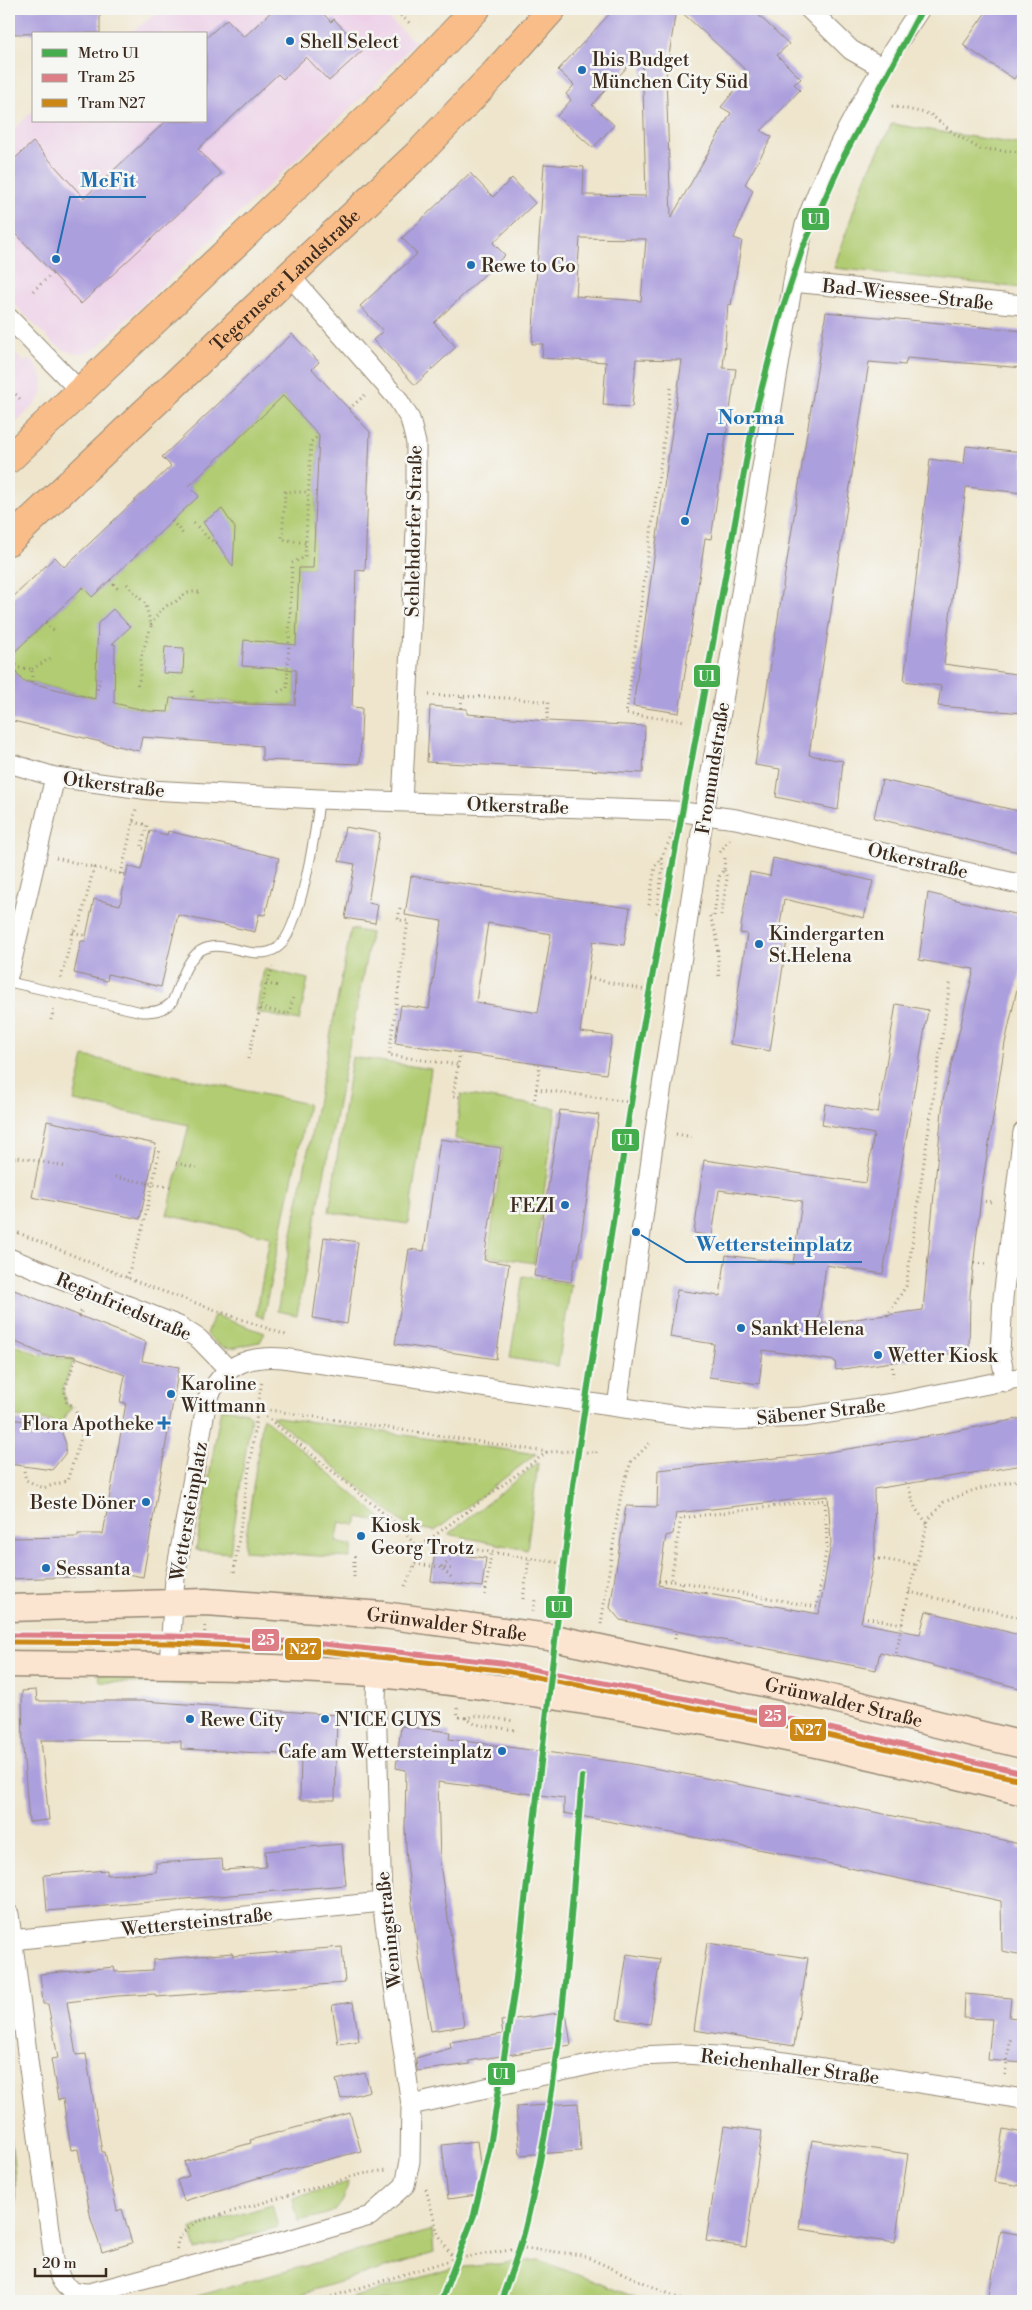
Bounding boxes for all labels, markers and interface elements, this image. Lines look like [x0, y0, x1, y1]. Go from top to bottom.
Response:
place label: Shell Select [300, 30, 399, 54]
legend [32, 32, 208, 122]
marker: Shell Select [284, 35, 296, 47]
text: Metro U1 [78, 44, 140, 63]
place label: Ibis Budget München City Süd [592, 48, 748, 94]
marker: Ibis Budget München City Süd [576, 64, 588, 76]
text: Tram 25 [78, 68, 135, 87]
text: Tram N27 [78, 94, 146, 113]
callout: McFit [70, 162, 146, 197]
text: McFit [80, 169, 137, 194]
street label: Tegernseer Landstraße [206, 204, 366, 357]
line badge: U1 [801, 207, 830, 231]
text: U1 [807, 211, 825, 229]
place label: Rewe to Go [481, 254, 576, 278]
marker: Rewe to Go [465, 259, 477, 271]
street label: Bad-Wiessee-Straße [820, 274, 995, 316]
callout: Norma [708, 399, 794, 434]
text: Norma [718, 406, 785, 431]
street label: Schlehdorfer Straße [400, 445, 428, 617]
line badge: U1 [693, 664, 721, 688]
text: U1 [698, 668, 716, 686]
street label: Fromundstraße [691, 700, 735, 836]
street label: Otkerstraße [62, 767, 166, 803]
street label: Otkerstraße [466, 792, 570, 820]
street label: Otkerstraße [865, 838, 970, 884]
place label: Kindergarten St.Helena [769, 922, 885, 968]
marker: Kindergarten St.Helena [753, 938, 765, 950]
line badge: U1 [611, 1128, 640, 1152]
text: U1 [616, 1132, 634, 1150]
place label: FEZI [510, 1194, 555, 1218]
marker: FEZI [559, 1199, 571, 1211]
callout: Wettersteinplatz [686, 1227, 862, 1262]
text: Wettersteinplatz [695, 1233, 852, 1258]
street label: Reginfriedstraße [52, 1267, 195, 1346]
place label: Sankt Helena [751, 1317, 865, 1341]
marker: Sankt Helena [735, 1322, 747, 1334]
place label: Wetter Kiosk [887, 1344, 999, 1368]
marker: Wetter Kiosk [872, 1349, 884, 1361]
place label: Karoline Wittmann [180, 1372, 266, 1418]
marker: Karoline Wittmann [165, 1388, 177, 1400]
street label: Säbener Straße [755, 1393, 887, 1431]
place label: Flora Apotheke [22, 1412, 154, 1436]
marker: Flora Apotheke [158, 1417, 170, 1429]
street label: Wettersteinplatz [165, 1440, 213, 1584]
place label: Beste Döner [29, 1491, 136, 1515]
marker: Beste Döner [140, 1496, 152, 1508]
place label: Kiosk Georg Trotz [371, 1514, 474, 1560]
marker: Kiosk Georg Trotz [355, 1530, 367, 1542]
place label: Sessanta [56, 1557, 131, 1581]
marker: Sessanta [40, 1562, 52, 1574]
line badge: U1 [545, 1595, 573, 1619]
text: U1 [550, 1599, 568, 1617]
street label: Grünwalder Straße [366, 1603, 528, 1647]
line badge: 25 [251, 1628, 280, 1652]
text: 25 [257, 1632, 275, 1650]
line badge: N27 [284, 1637, 322, 1661]
text: N27 [289, 1641, 318, 1659]
street label: Grünwalder Straße [762, 1673, 925, 1733]
line badge: 25 [758, 1704, 787, 1728]
place label: Rewe City [200, 1708, 285, 1732]
place label: N'ICE GUYS [335, 1708, 441, 1732]
text: 25 [764, 1708, 782, 1726]
marker: Rewe City [184, 1713, 196, 1725]
marker: N'ICE GUYS [319, 1713, 331, 1725]
line badge: N27 [789, 1718, 827, 1742]
text: N27 [794, 1722, 823, 1740]
place label: Cafe am Wettersteinplatz [278, 1740, 492, 1764]
marker: Cafe am Wettersteinplatz [496, 1745, 508, 1757]
street label: Weningstraße [371, 1870, 407, 1991]
street label: Wettersteinstraße [119, 1902, 274, 1942]
street label: Reichenhaller Straße [699, 2044, 881, 2090]
line badge: U1 [487, 2062, 516, 2086]
text: U1 [492, 2066, 510, 2084]
scale bar [35, 2245, 106, 2277]
text: 20 m [42, 2254, 77, 2273]

